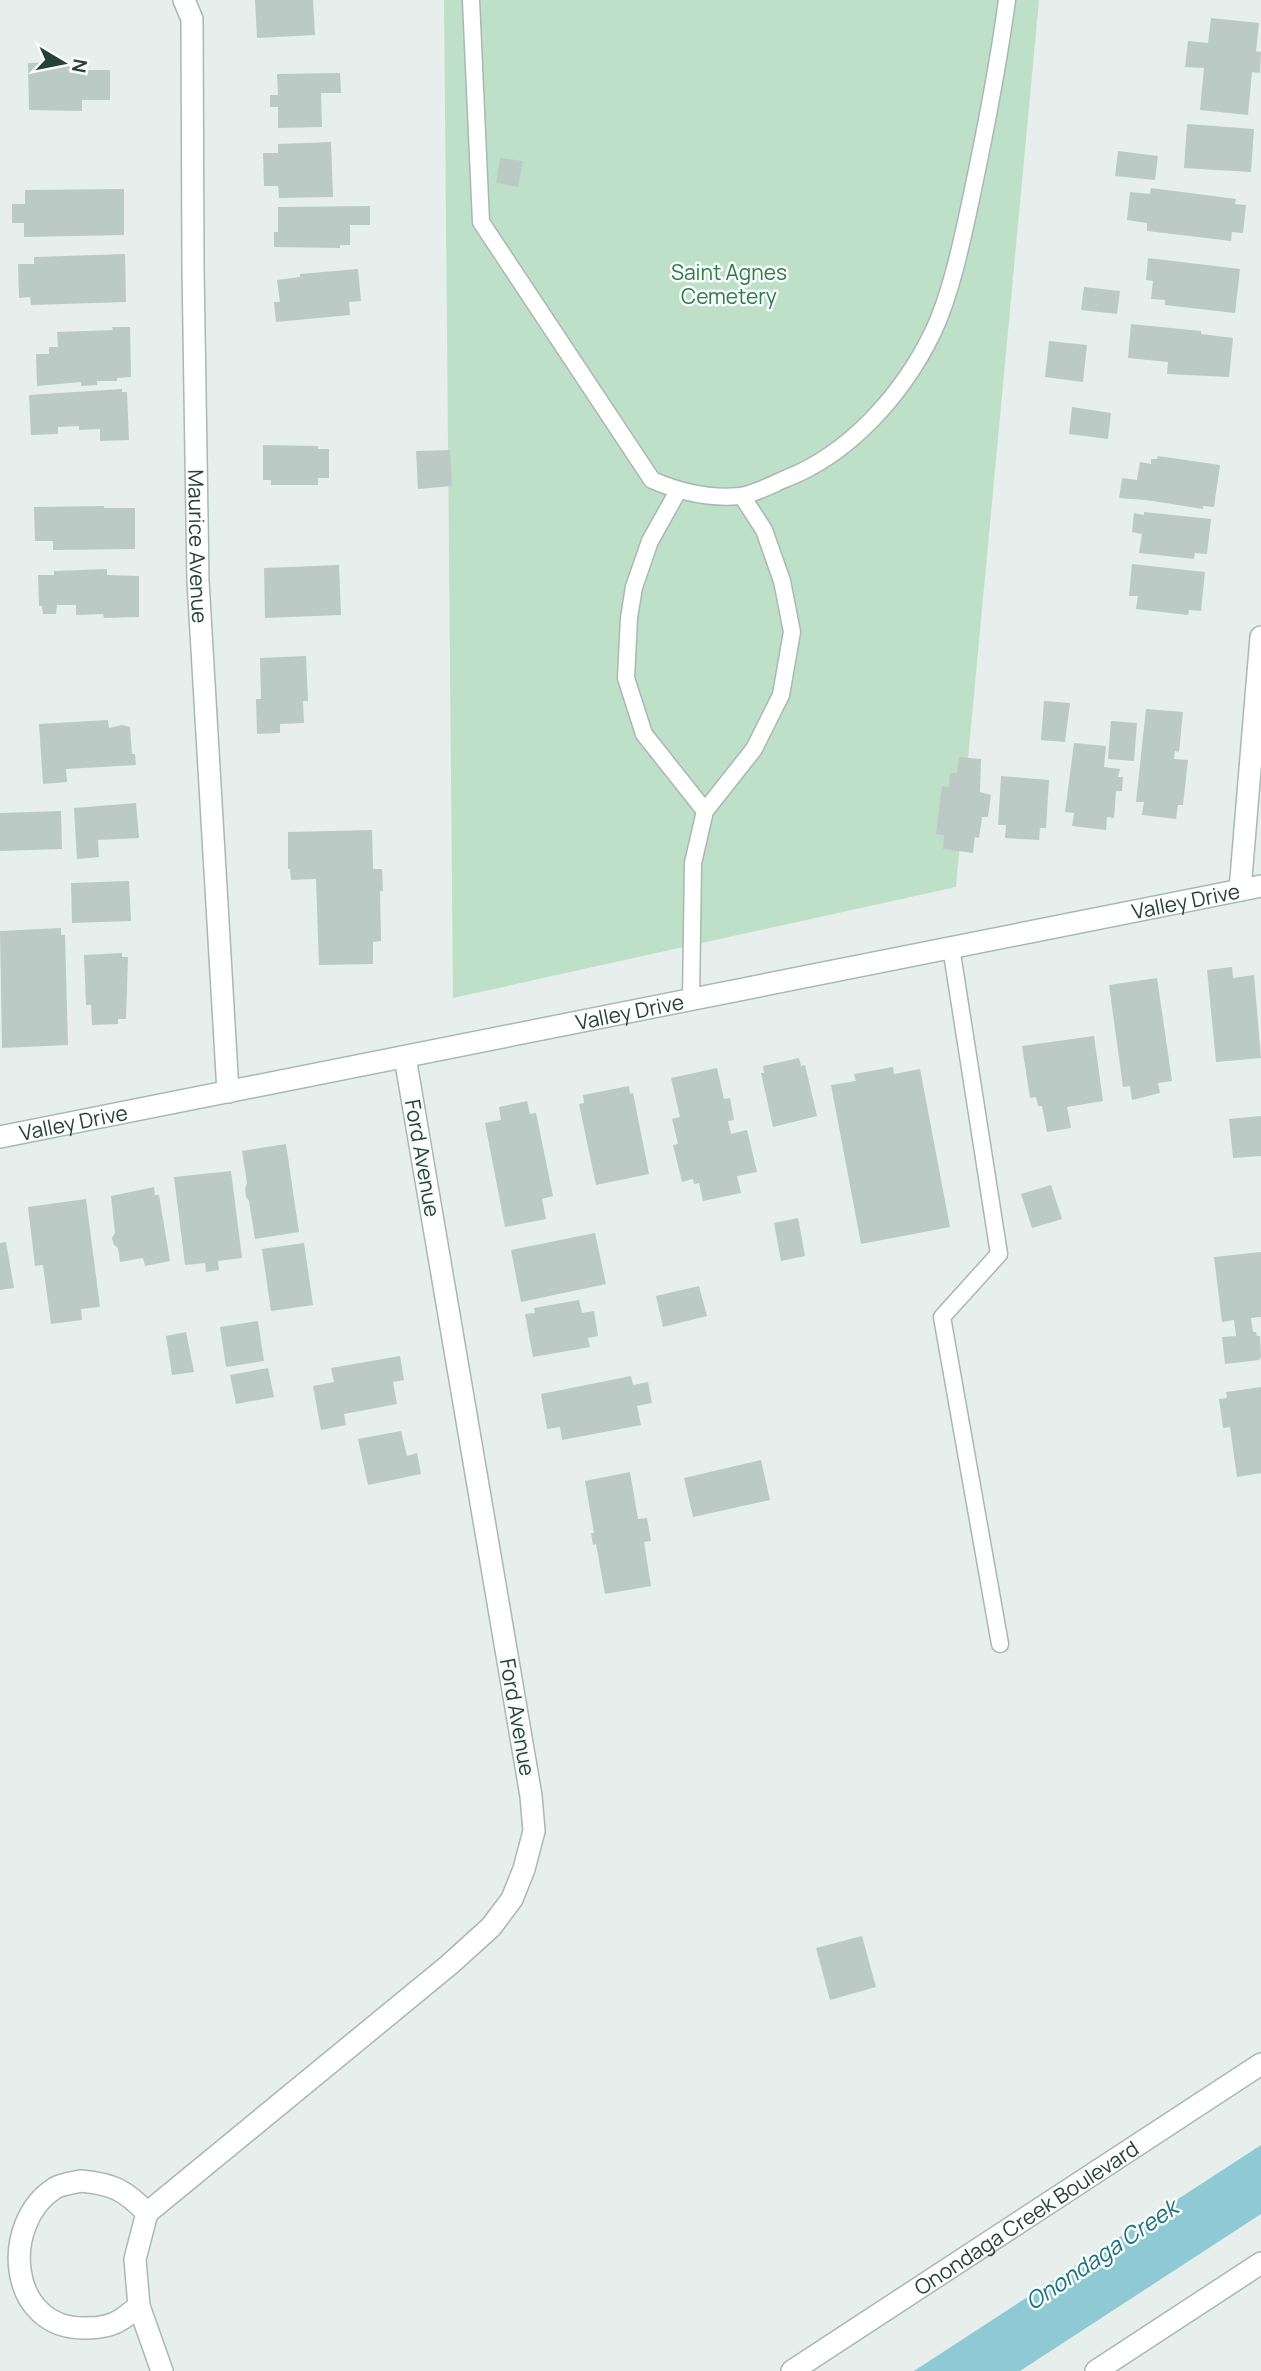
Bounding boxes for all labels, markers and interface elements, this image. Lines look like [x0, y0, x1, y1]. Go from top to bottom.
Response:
north arrow [28, 28, 98, 98]
text: N [66, 57, 94, 75]
park label: Saint Agnes Cemetery [671, 258, 787, 310]
street label: Maurice Avenue [182, 469, 214, 624]
street label: Valley Drive [1129, 877, 1242, 925]
street label: Valley Drive [573, 987, 686, 1036]
street label: Ford Avenue [399, 1097, 447, 1219]
street label: Valley Drive [17, 1098, 130, 1147]
street label: Ford Avenue [494, 1656, 542, 1778]
street label: Onondaga Creek Boulevard [910, 2135, 1144, 2299]
water label: Onondaga Creek [1020, 2193, 1182, 2315]

